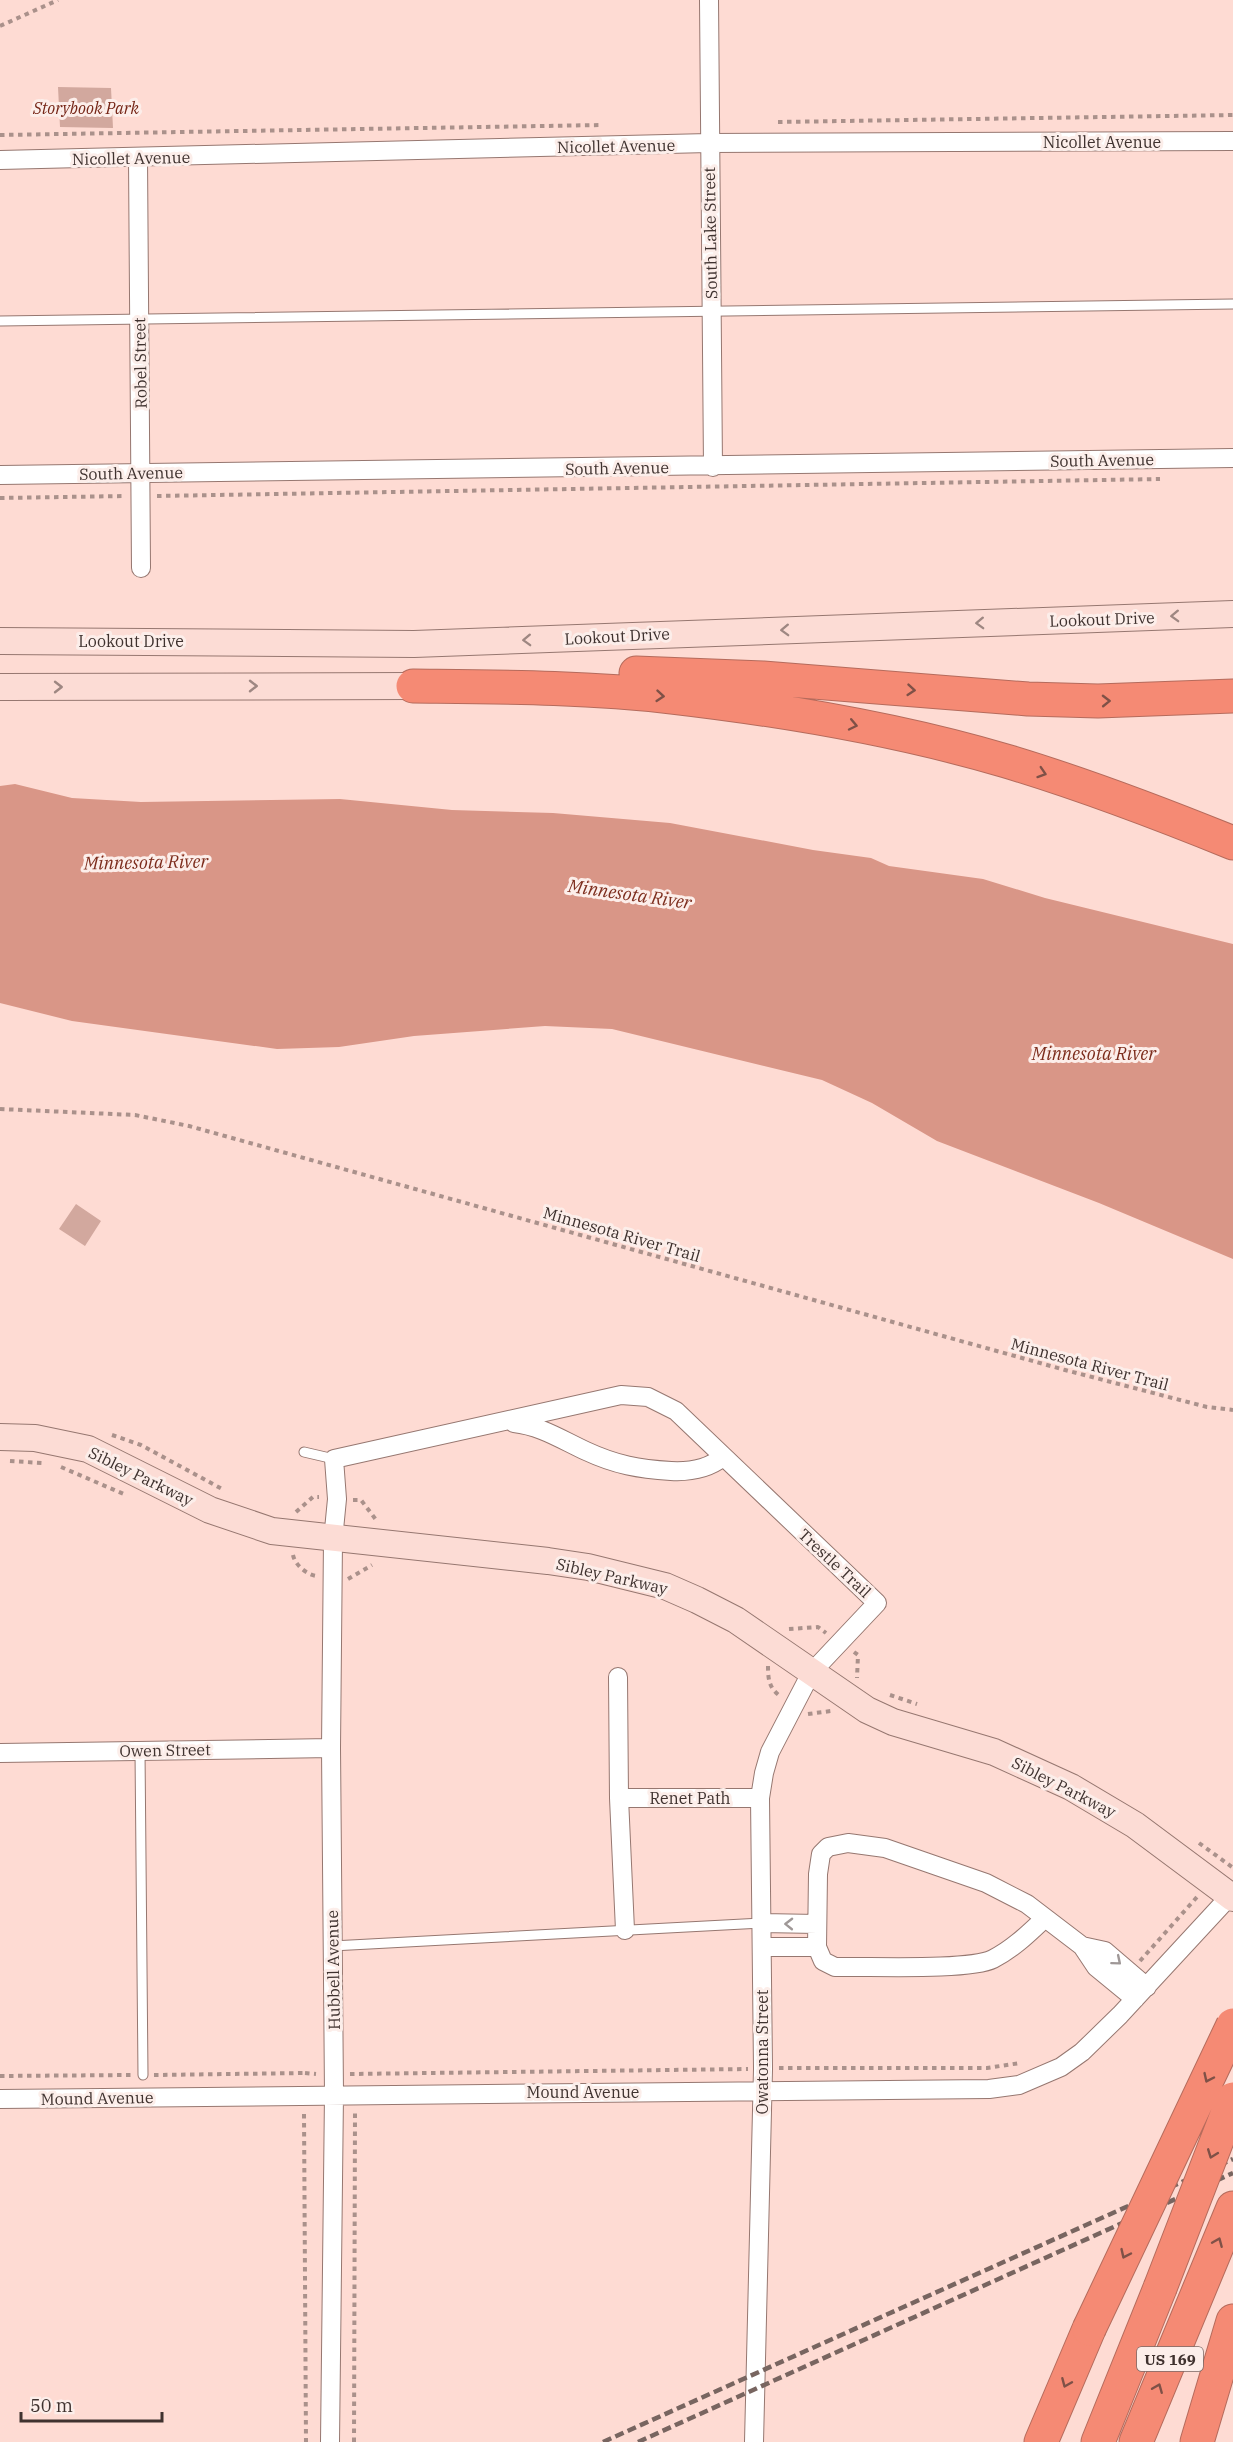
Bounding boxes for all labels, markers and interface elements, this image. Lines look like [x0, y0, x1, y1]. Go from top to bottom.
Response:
park label: Storybook Park [32, 98, 140, 118]
street label: Nicollet Avenue [1043, 132, 1161, 152]
street label: Nicollet Avenue [557, 135, 675, 157]
street label: Nicollet Avenue [72, 147, 190, 169]
street label: South Lake Street [699, 166, 721, 299]
street label: Robel Street [129, 317, 151, 409]
street label: South Avenue [1050, 449, 1154, 471]
street label: South Avenue [565, 457, 669, 479]
street label: South Avenue [79, 462, 183, 484]
street label: Lookout Drive [1049, 607, 1155, 631]
one-way arrow [1170, 610, 1179, 623]
one-way arrow [975, 616, 984, 629]
street label: Lookout Drive [564, 623, 670, 649]
one-way arrow [780, 623, 789, 636]
street label: Lookout Drive [78, 631, 184, 651]
one-way arrow [522, 634, 531, 647]
one-way arrow [249, 680, 258, 692]
one-way arrow [54, 681, 63, 693]
one-way arrow [907, 683, 916, 696]
one-way arrow [656, 689, 665, 702]
one-way arrow [1101, 695, 1110, 707]
one-way arrow [848, 718, 858, 731]
one-way arrow [1036, 765, 1047, 778]
water label: Minnesota River [83, 849, 209, 875]
water label: Minnesota River [566, 874, 694, 914]
water label: Minnesota River [1031, 1042, 1157, 1065]
street label: Minnesota River Trail [541, 1202, 703, 1266]
street label: Minnesota River Trail [1009, 1333, 1171, 1395]
street label: Sibley Parkway [85, 1442, 197, 1510]
street label: Trestle Trail [794, 1524, 876, 1602]
street label: Sibley Parkway [554, 1553, 670, 1599]
street label: Owen Street [119, 1739, 211, 1761]
street label: Sibley Parkway [1009, 1752, 1120, 1822]
street label: Renet Path [649, 1788, 731, 1808]
street label: Hubbell Avenue [322, 1910, 344, 2030]
one-way arrow [785, 1918, 794, 1930]
one-way arrow [1110, 1954, 1121, 1965]
street label: Owatonna Street [752, 1989, 772, 2115]
one-way arrow [1203, 2071, 1215, 2082]
street label: Mound Avenue [527, 2082, 639, 2102]
street label: Mound Avenue [40, 2087, 154, 2109]
one-way arrow [1207, 2147, 1219, 2158]
one-way arrow [1211, 2238, 1223, 2249]
one-way arrow [1120, 2247, 1132, 2258]
road number: US 169 [1137, 2347, 1203, 2371]
one-way arrow [1061, 2377, 1073, 2388]
one-way arrow [1151, 2383, 1163, 2394]
scale bar [21, 2385, 162, 2423]
text: 50 m [30, 2394, 73, 2417]

